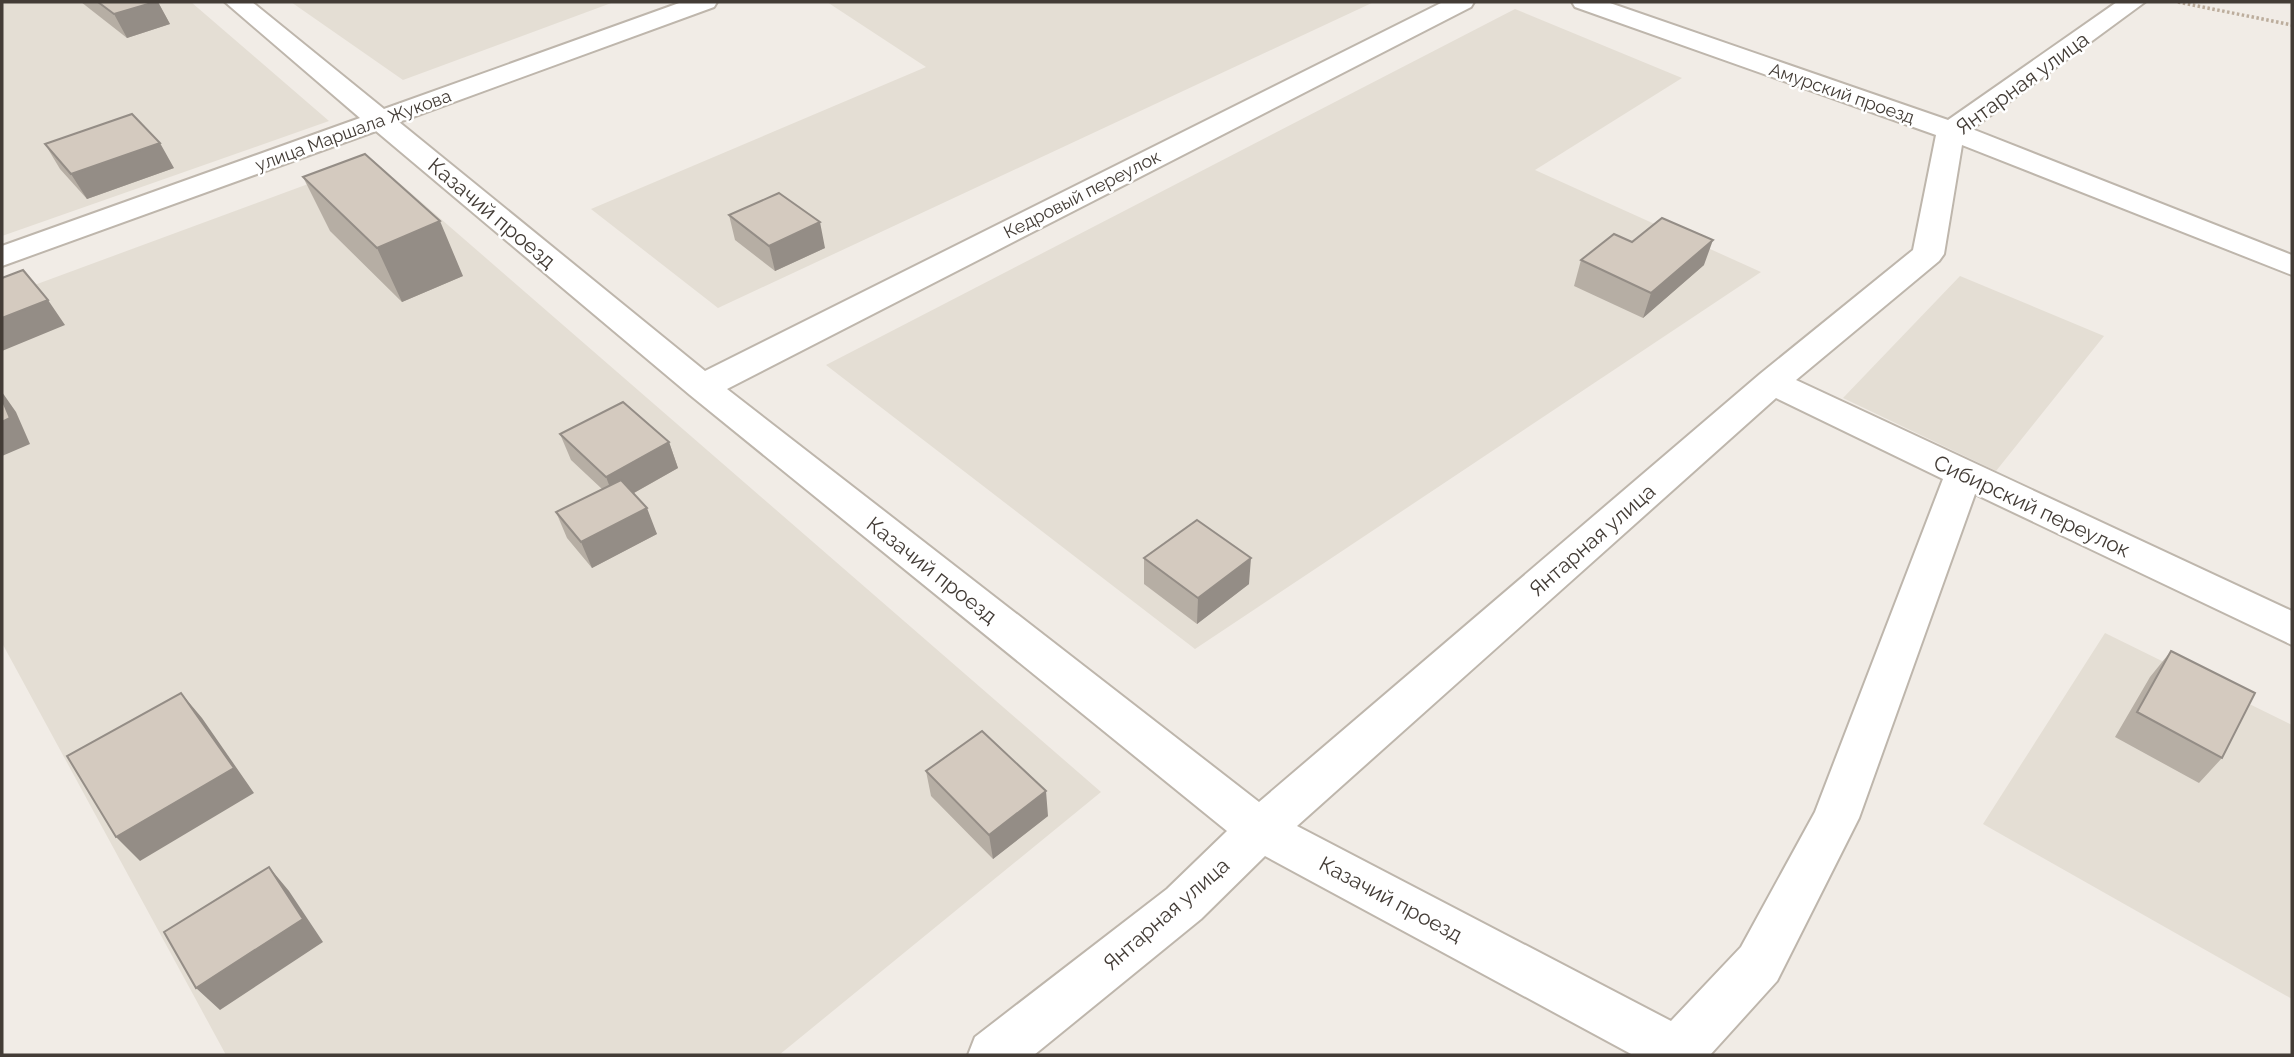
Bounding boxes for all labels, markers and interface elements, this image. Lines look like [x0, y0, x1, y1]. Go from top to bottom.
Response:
street label: Янтарная улица [1950, 26, 2094, 140]
street label: Амурский проезд [1767, 58, 1917, 128]
street label: улица Маршала Жукова [252, 85, 454, 175]
street label: Кедровый переулок [1000, 145, 1164, 243]
street label: Казачий проезд [423, 152, 561, 274]
street label: Сибирский переулок [1930, 449, 2134, 563]
street label: Янтарная улица [1524, 478, 1660, 602]
street label: Казачий проезд [862, 511, 1002, 629]
street label: Казачий проезд [1315, 851, 1467, 947]
street label: Янтарная улица [1098, 852, 1234, 976]

